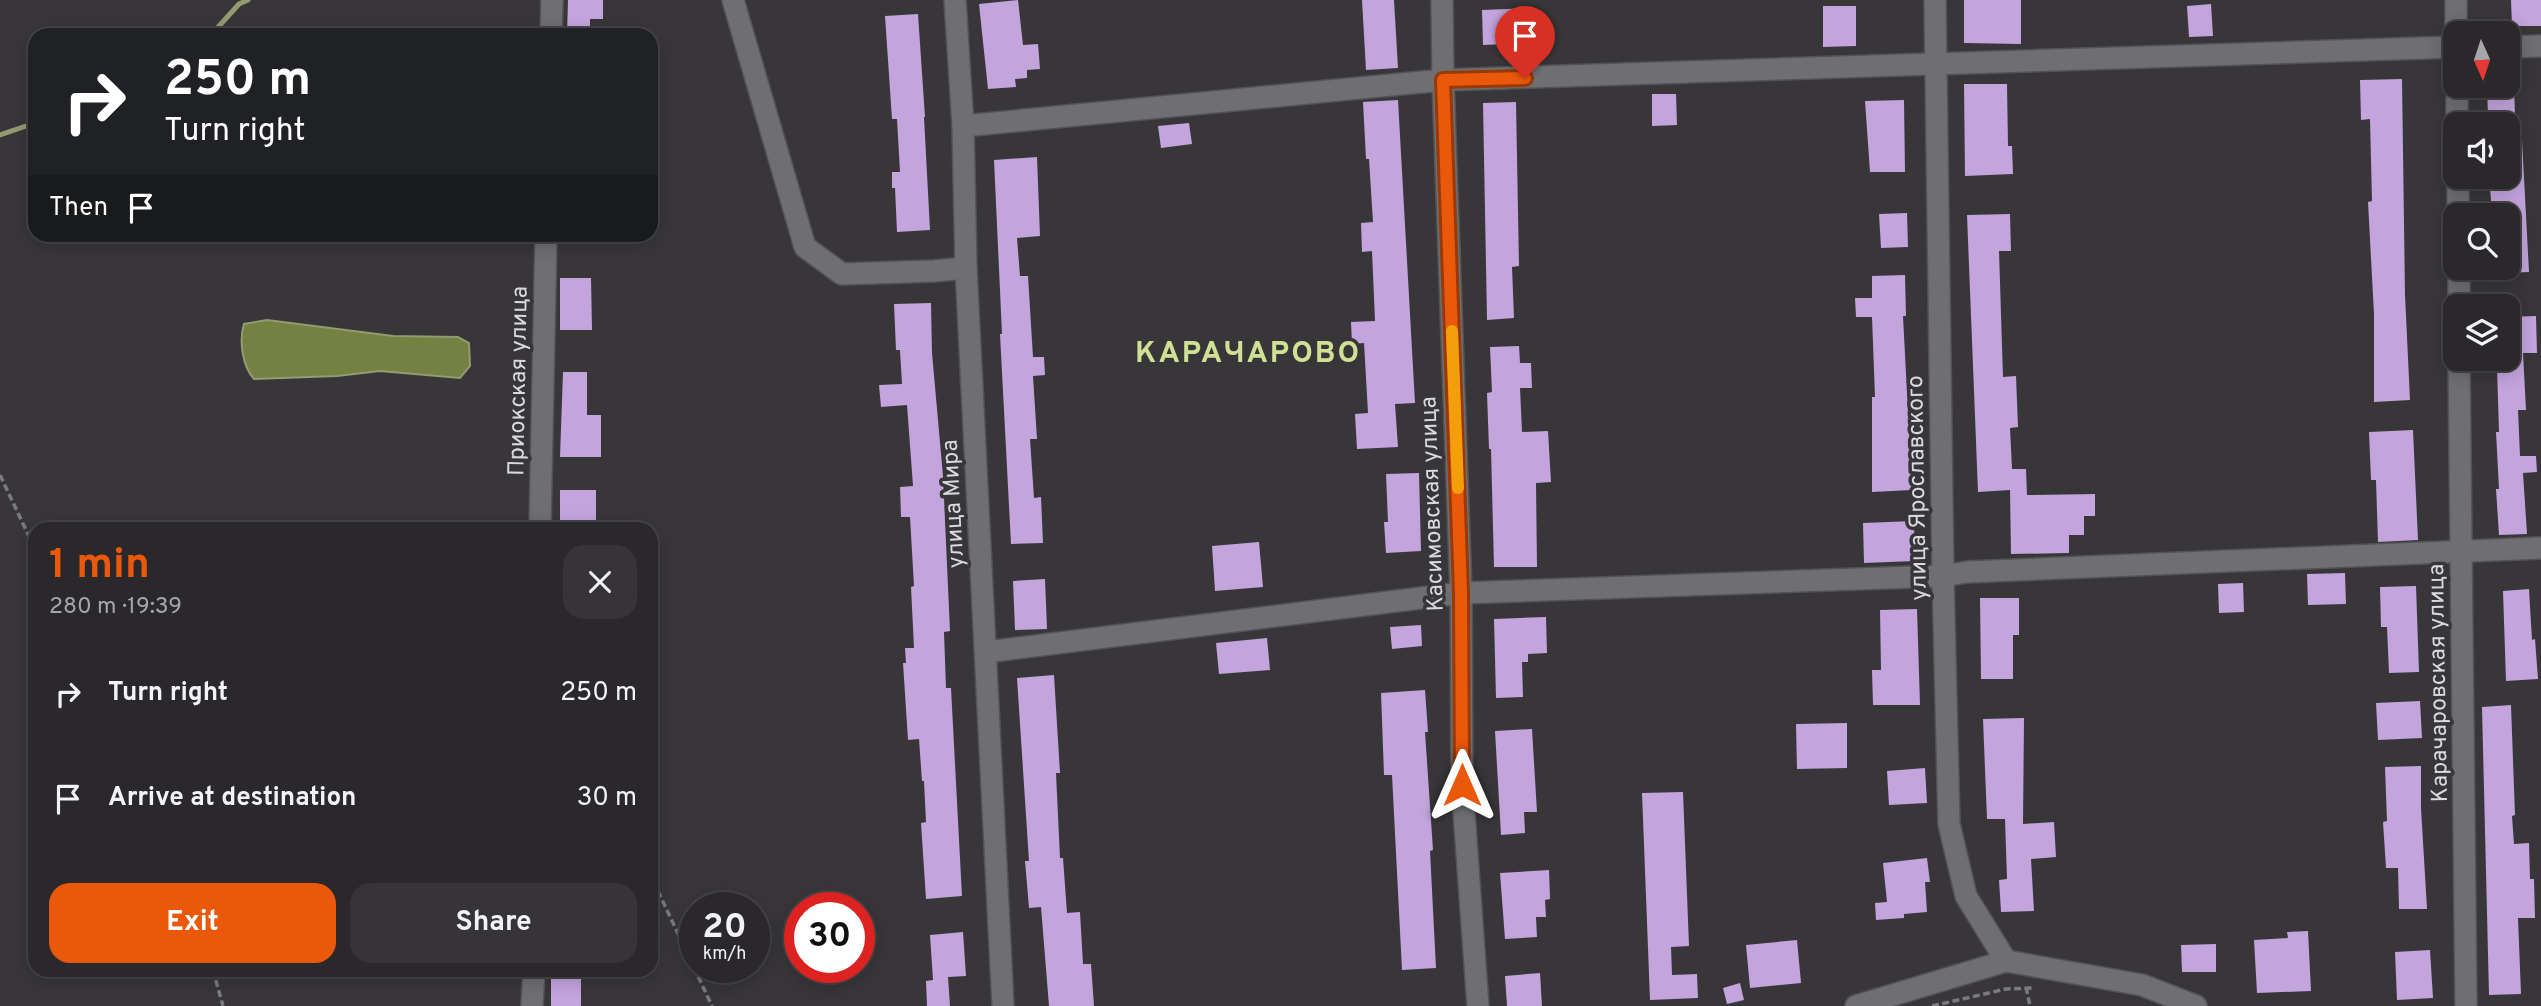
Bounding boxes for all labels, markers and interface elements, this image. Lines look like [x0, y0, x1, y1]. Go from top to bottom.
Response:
pin [1495, 6, 1555, 78]
icon: arrive [1506, 17, 1544, 55]
north arrow [2443, 21, 2520, 98]
map controls [2443, 21, 2520, 371]
text: 250 m [164, 51, 311, 113]
icon: right [49, 56, 140, 147]
text: Turn right [164, 112, 306, 152]
button: sound [2443, 112, 2520, 189]
icon: arrive [122, 189, 160, 227]
text: Then [49, 192, 108, 225]
button: search [2443, 203, 2520, 280]
street label: Приокская улица [503, 286, 536, 476]
button: layers [2443, 294, 2520, 371]
district label: КАРАЧАРОВО [1135, 336, 1361, 373]
street label: улица Ярославского [1902, 375, 1935, 601]
street label: Касимовская улица [1415, 396, 1452, 612]
street label: улица Мира [937, 439, 972, 569]
text: 1 min [49, 540, 150, 593]
button: close [563, 545, 637, 619]
street label: Карачаровская улица [2423, 563, 2456, 802]
text: 280 m · 19:39 [49, 593, 182, 622]
icon: right [49, 675, 87, 713]
text: Turn right [108, 677, 228, 710]
text: 250 m [560, 677, 637, 710]
position arrow [1425, 748, 1499, 822]
icon: arrive [49, 780, 87, 818]
text: Arrive at destination [108, 782, 356, 815]
text: 30 m [577, 782, 637, 815]
button: Exit [49, 883, 336, 963]
button: Share [350, 883, 637, 963]
speed limit sign: 30 [784, 892, 875, 983]
text: 20 [702, 906, 747, 950]
text: km/h [703, 943, 746, 966]

